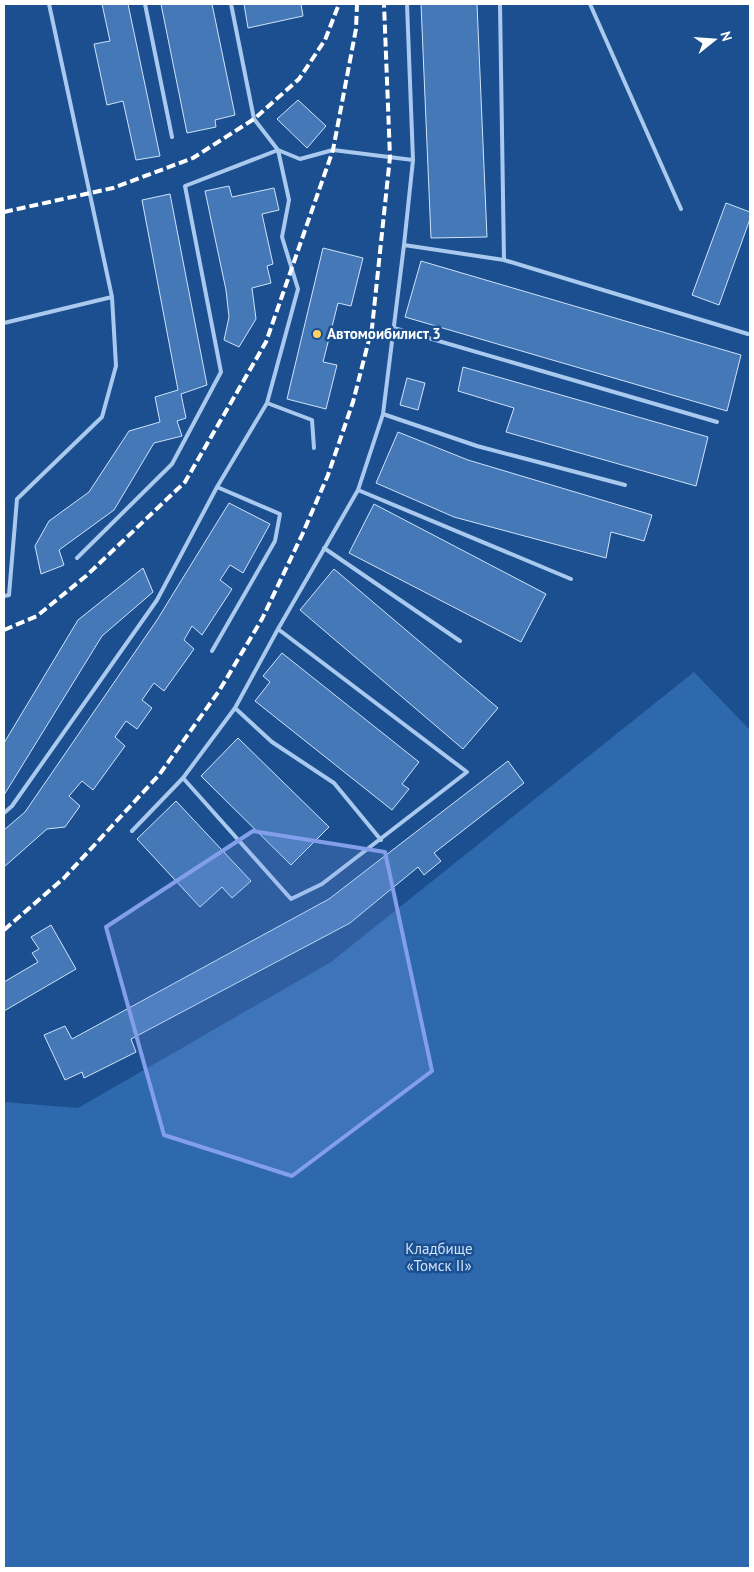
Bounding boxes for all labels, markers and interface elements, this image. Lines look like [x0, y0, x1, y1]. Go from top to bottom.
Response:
north arrow [689, 15, 739, 65]
text: N [716, 29, 736, 43]
place label: Автомоибилист 3 [327, 324, 441, 343]
marker: Автомоибилист 3 [311, 328, 323, 340]
park label: Кладбище «Томск II» [405, 1239, 473, 1275]

